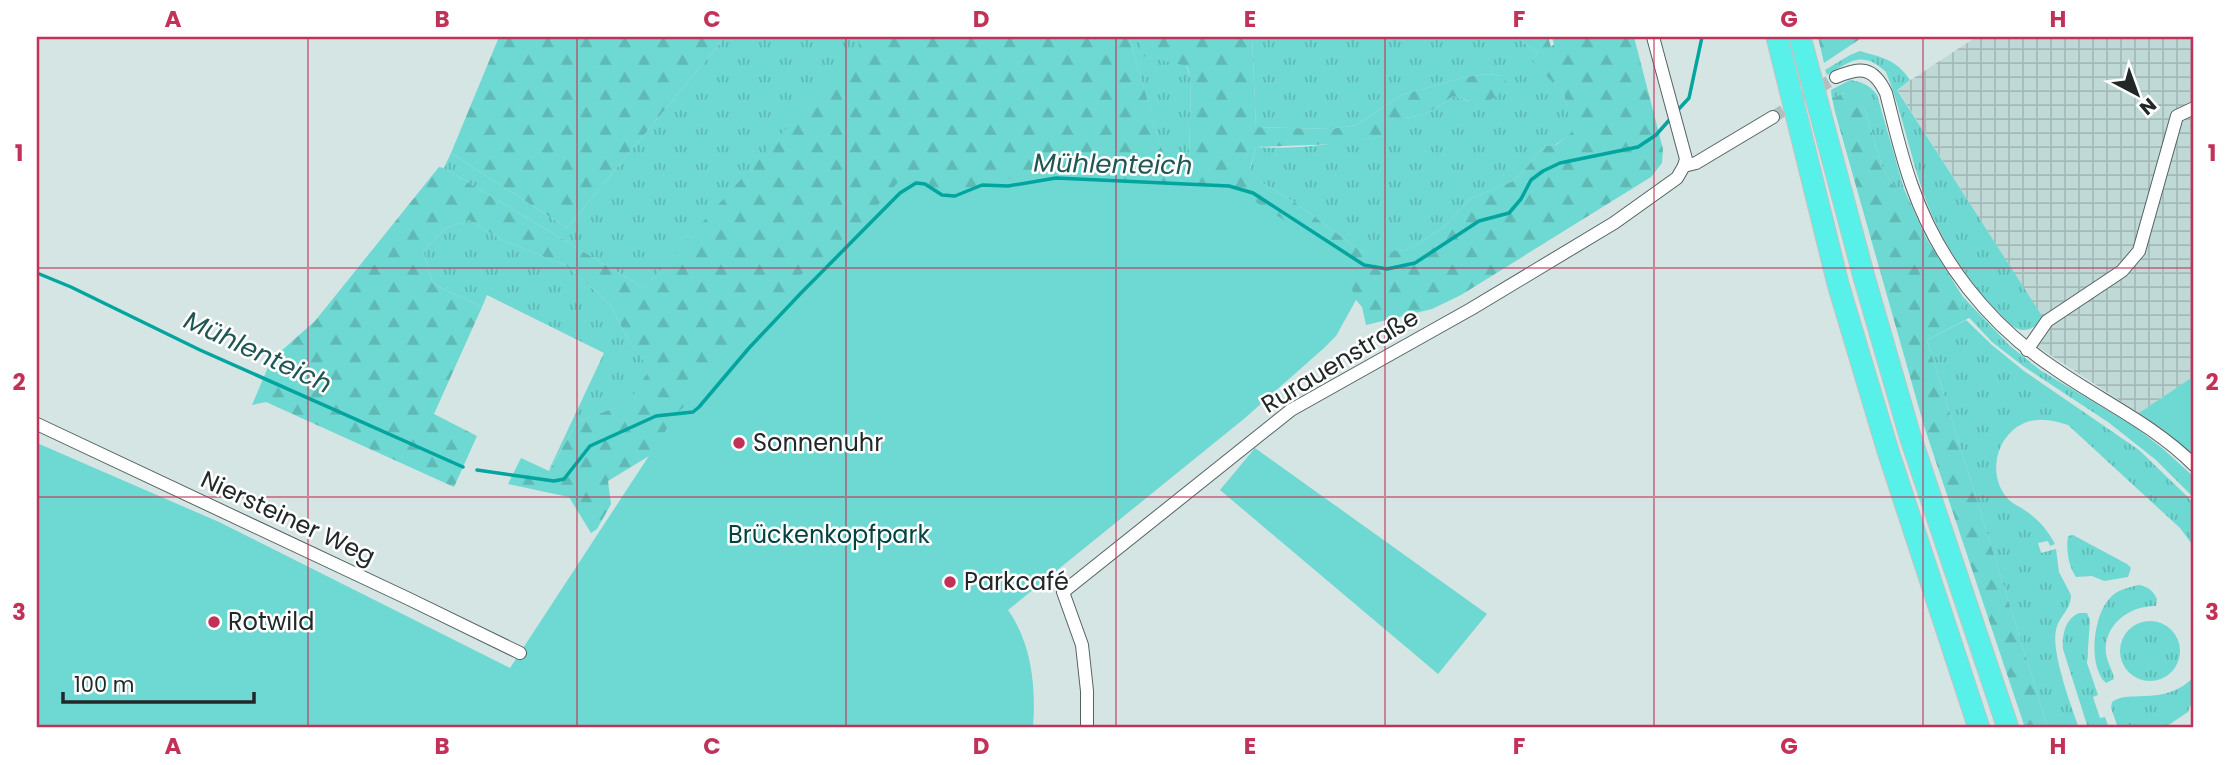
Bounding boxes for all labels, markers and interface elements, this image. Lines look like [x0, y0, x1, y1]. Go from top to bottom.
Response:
text: A [165, 3, 182, 35]
text: B [434, 3, 450, 35]
text: C [703, 3, 721, 35]
text: D [973, 3, 989, 35]
text: E [1244, 3, 1256, 35]
text: F [1513, 3, 1525, 35]
text: G [1780, 3, 1798, 35]
text: H [2050, 3, 2066, 35]
north arrow [2102, 60, 2172, 130]
text: N [2134, 92, 2162, 121]
text: 1 [15, 137, 23, 169]
text: 1 [2208, 137, 2216, 169]
water label: Mühlenteich [1033, 145, 1193, 183]
street label: Rurauenstraße [1255, 300, 1425, 421]
water label: Mühlenteich [178, 302, 338, 402]
text: 2 [12, 366, 26, 398]
text: 2 [2205, 366, 2219, 398]
place label: Sonnenuhr [753, 426, 883, 459]
marker: Sonnenuhr [731, 435, 747, 451]
street label: Niersteiner Weg [196, 463, 381, 572]
park label: Brückenkopfpark [728, 518, 931, 551]
place label: Parkcafé [964, 565, 1069, 598]
marker: Parkcafé [942, 574, 958, 590]
text: 3 [12, 596, 26, 628]
text: 3 [2205, 596, 2219, 628]
place label: Rotwild [228, 605, 314, 638]
marker: Rotwild [206, 614, 222, 630]
scale bar [63, 660, 254, 704]
text: 100 m [74, 670, 134, 699]
text: A [165, 730, 182, 762]
text: B [434, 730, 450, 762]
text: C [703, 730, 721, 762]
text: D [973, 730, 989, 762]
text: E [1244, 730, 1256, 762]
text: F [1513, 730, 1525, 762]
text: G [1780, 730, 1798, 762]
text: H [2050, 730, 2066, 762]

